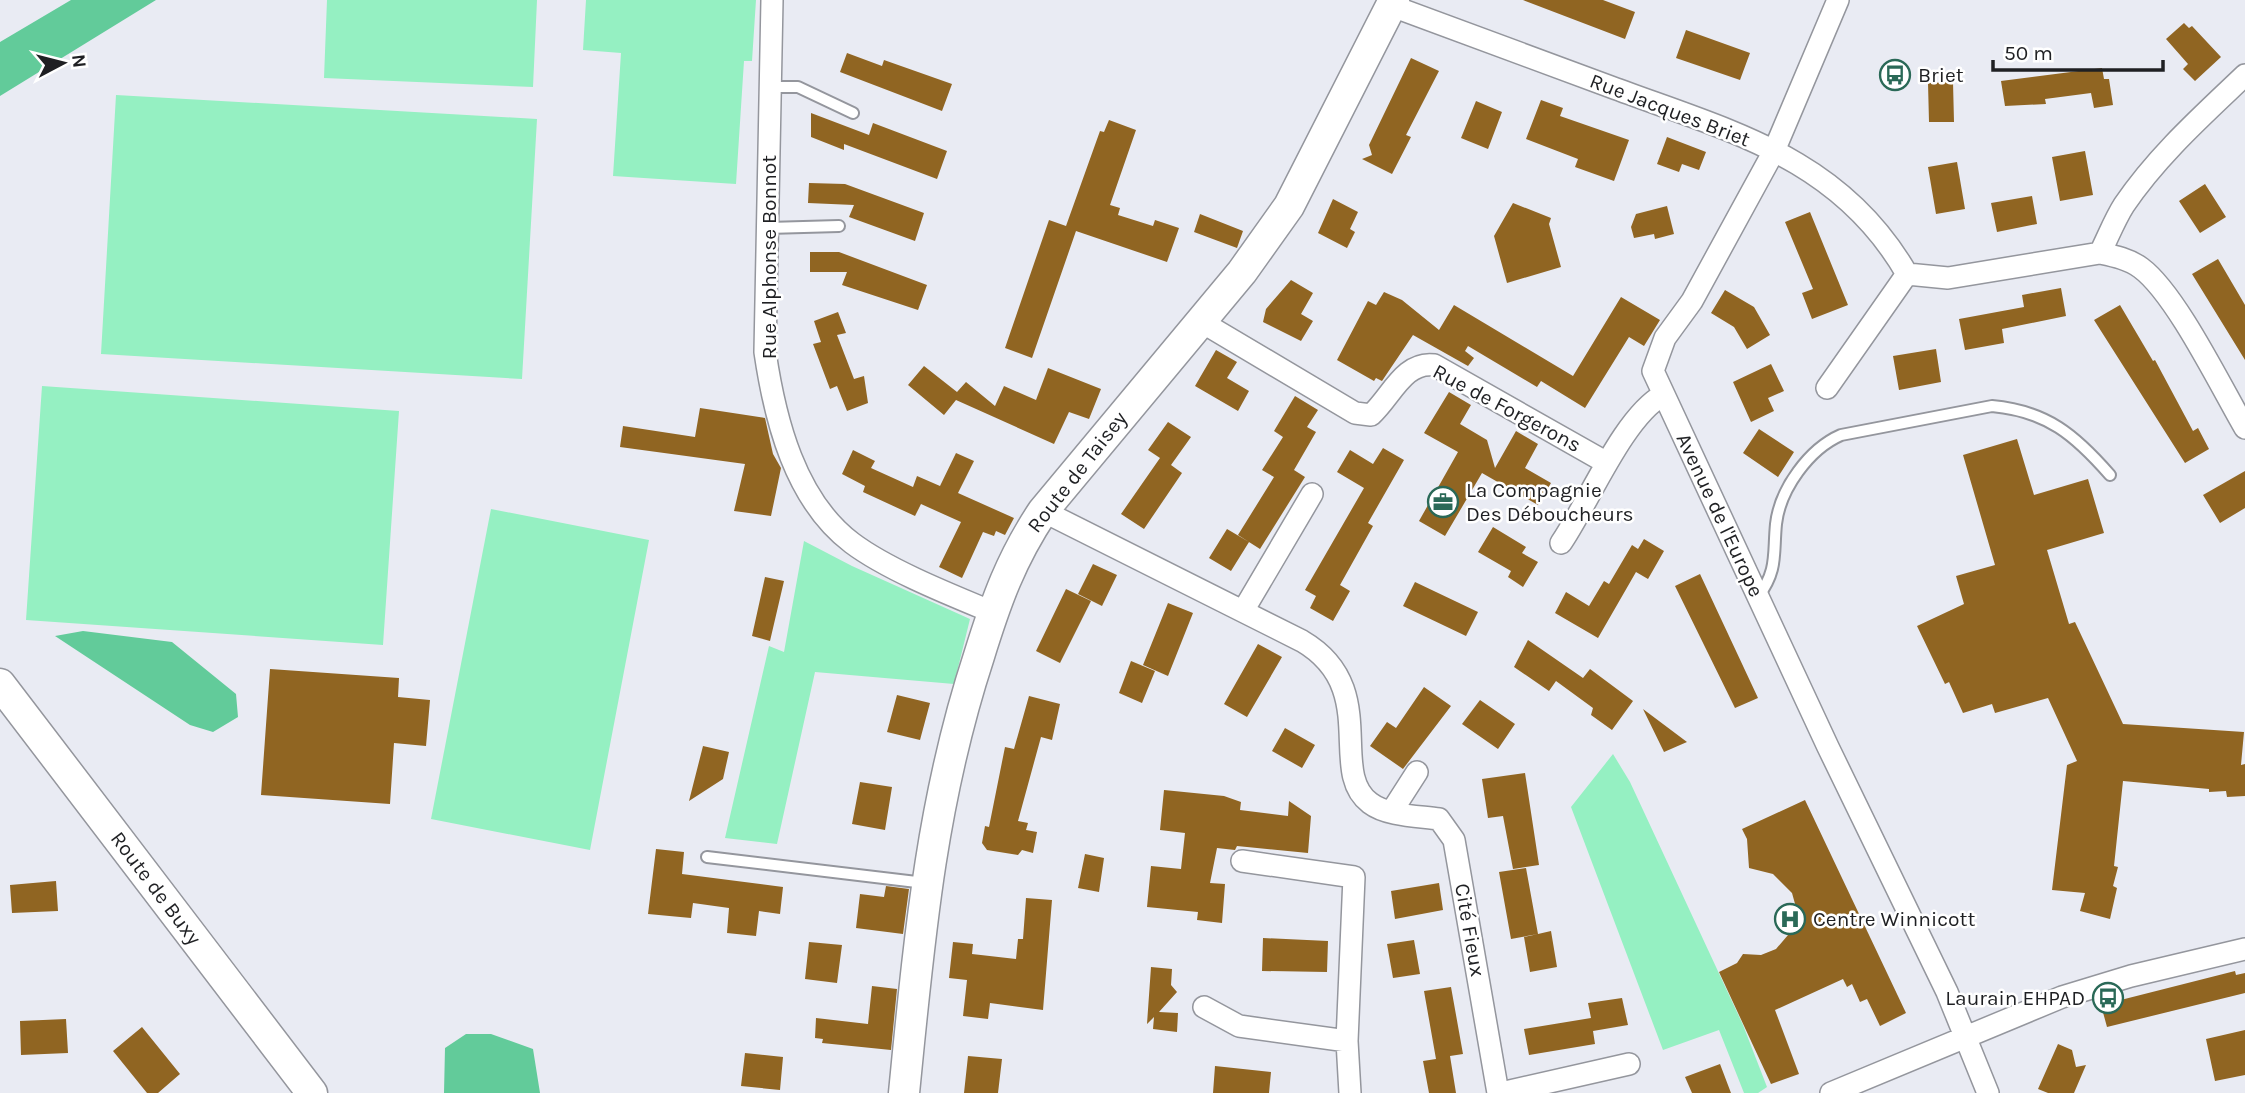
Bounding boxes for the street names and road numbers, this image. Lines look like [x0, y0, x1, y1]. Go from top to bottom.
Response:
street label: Rue Jacques Briet [1587, 68, 1754, 152]
street label: Rue Alphonse Bonnot [757, 155, 781, 359]
street label: Rue de Forgerons [1429, 359, 1585, 457]
street label: Route de Taisey [1022, 407, 1132, 537]
street label: Avenue de l'Europe [1672, 429, 1768, 601]
street label: Route de Buxy [106, 827, 206, 949]
street label: Cité Fieux [1450, 881, 1490, 979]

